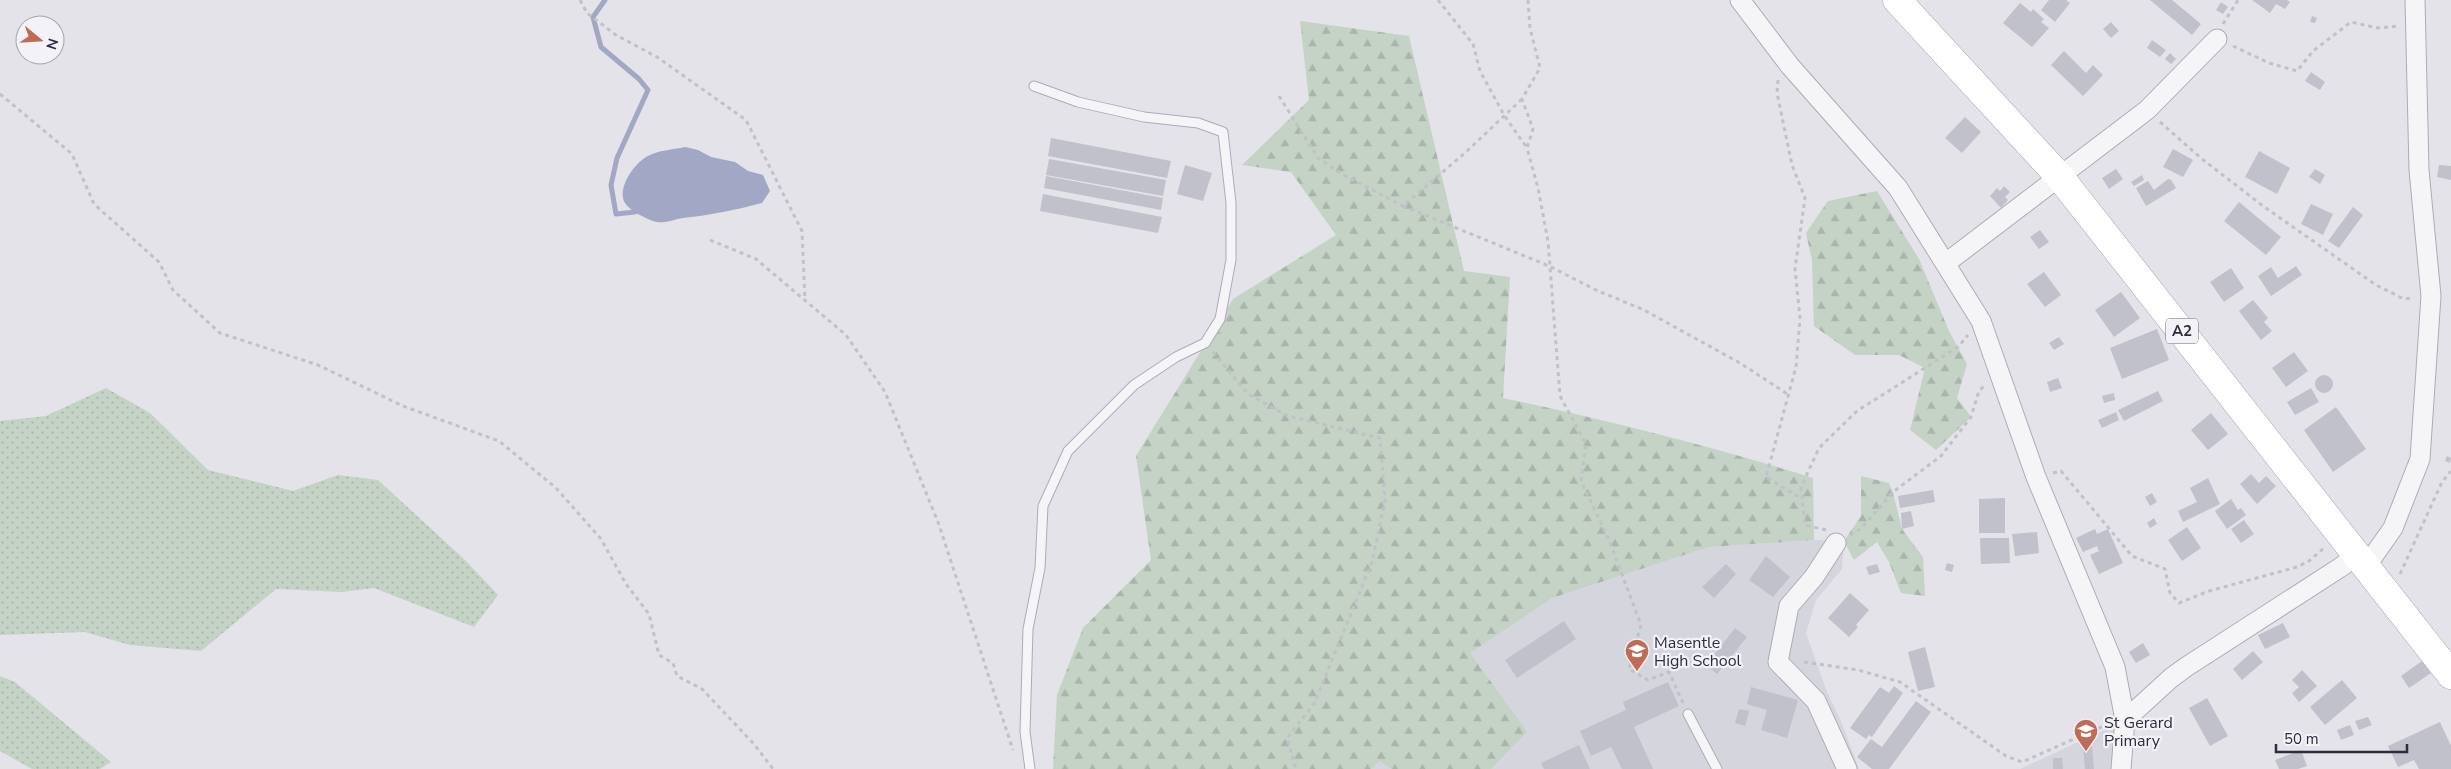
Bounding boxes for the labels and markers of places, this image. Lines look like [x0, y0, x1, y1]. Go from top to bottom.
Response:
place label: Masentle High School [1654, 632, 1742, 672]
school or university icon: Masentle High School [1624, 638, 1650, 672]
place label: St Gerard Primary [2104, 712, 2173, 752]
school or university icon: St Gerard Primary [2073, 718, 2099, 752]

